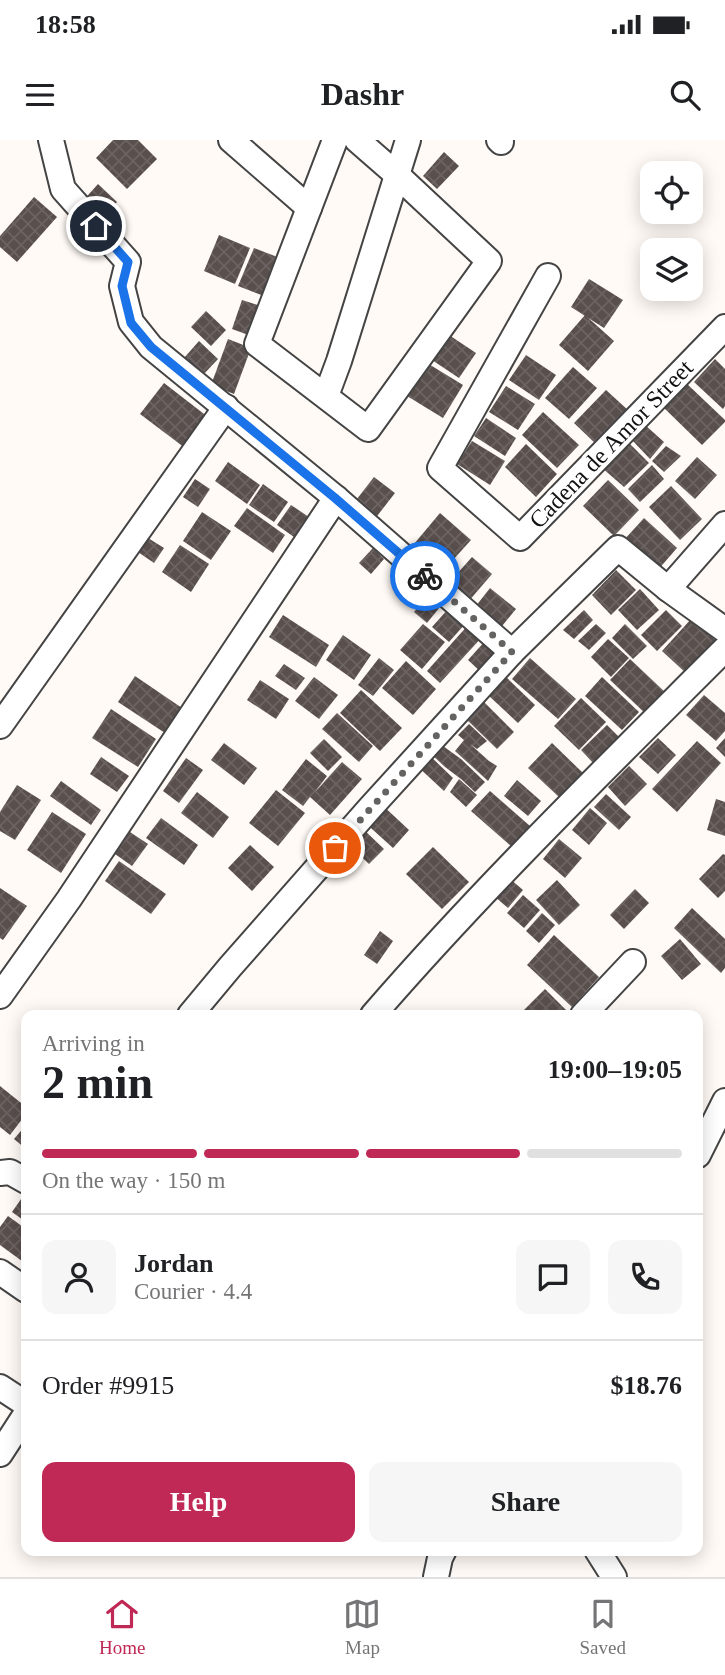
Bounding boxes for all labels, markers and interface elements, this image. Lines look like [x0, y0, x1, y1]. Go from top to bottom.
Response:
text: 18:58 [35, 10, 96, 39]
icon: menu [21, 76, 59, 114]
text: Dashr [321, 76, 404, 112]
icon: search [666, 76, 704, 114]
map controls [640, 161, 703, 301]
button: locate [640, 161, 703, 224]
pin [66, 196, 126, 256]
icon: home [77, 207, 115, 245]
button: layers [640, 238, 703, 301]
street label: Cadena de Amor Street [524, 354, 698, 533]
courier [390, 541, 460, 611]
icon: bike [406, 557, 444, 595]
pin [305, 818, 365, 878]
icon: bag [316, 829, 354, 867]
text: Arriving in [42, 1031, 145, 1056]
text: 19:00–19:05 [548, 1055, 682, 1084]
text: 2 min [42, 1057, 153, 1108]
text: On the way · 150 m [42, 1168, 225, 1193]
button: person [42, 1240, 116, 1314]
button: chat [516, 1240, 590, 1314]
button: phone [608, 1240, 682, 1314]
text: Jordan [134, 1249, 213, 1278]
text: Courier · 4.4 [134, 1279, 252, 1304]
text: Order #9915 [42, 1371, 174, 1400]
text: $18.76 [611, 1371, 682, 1400]
button: Help [42, 1462, 355, 1542]
button: Share [369, 1462, 682, 1542]
tab: Home [99, 1595, 145, 1659]
tab: Map [343, 1595, 381, 1659]
tab: Saved [580, 1595, 626, 1659]

